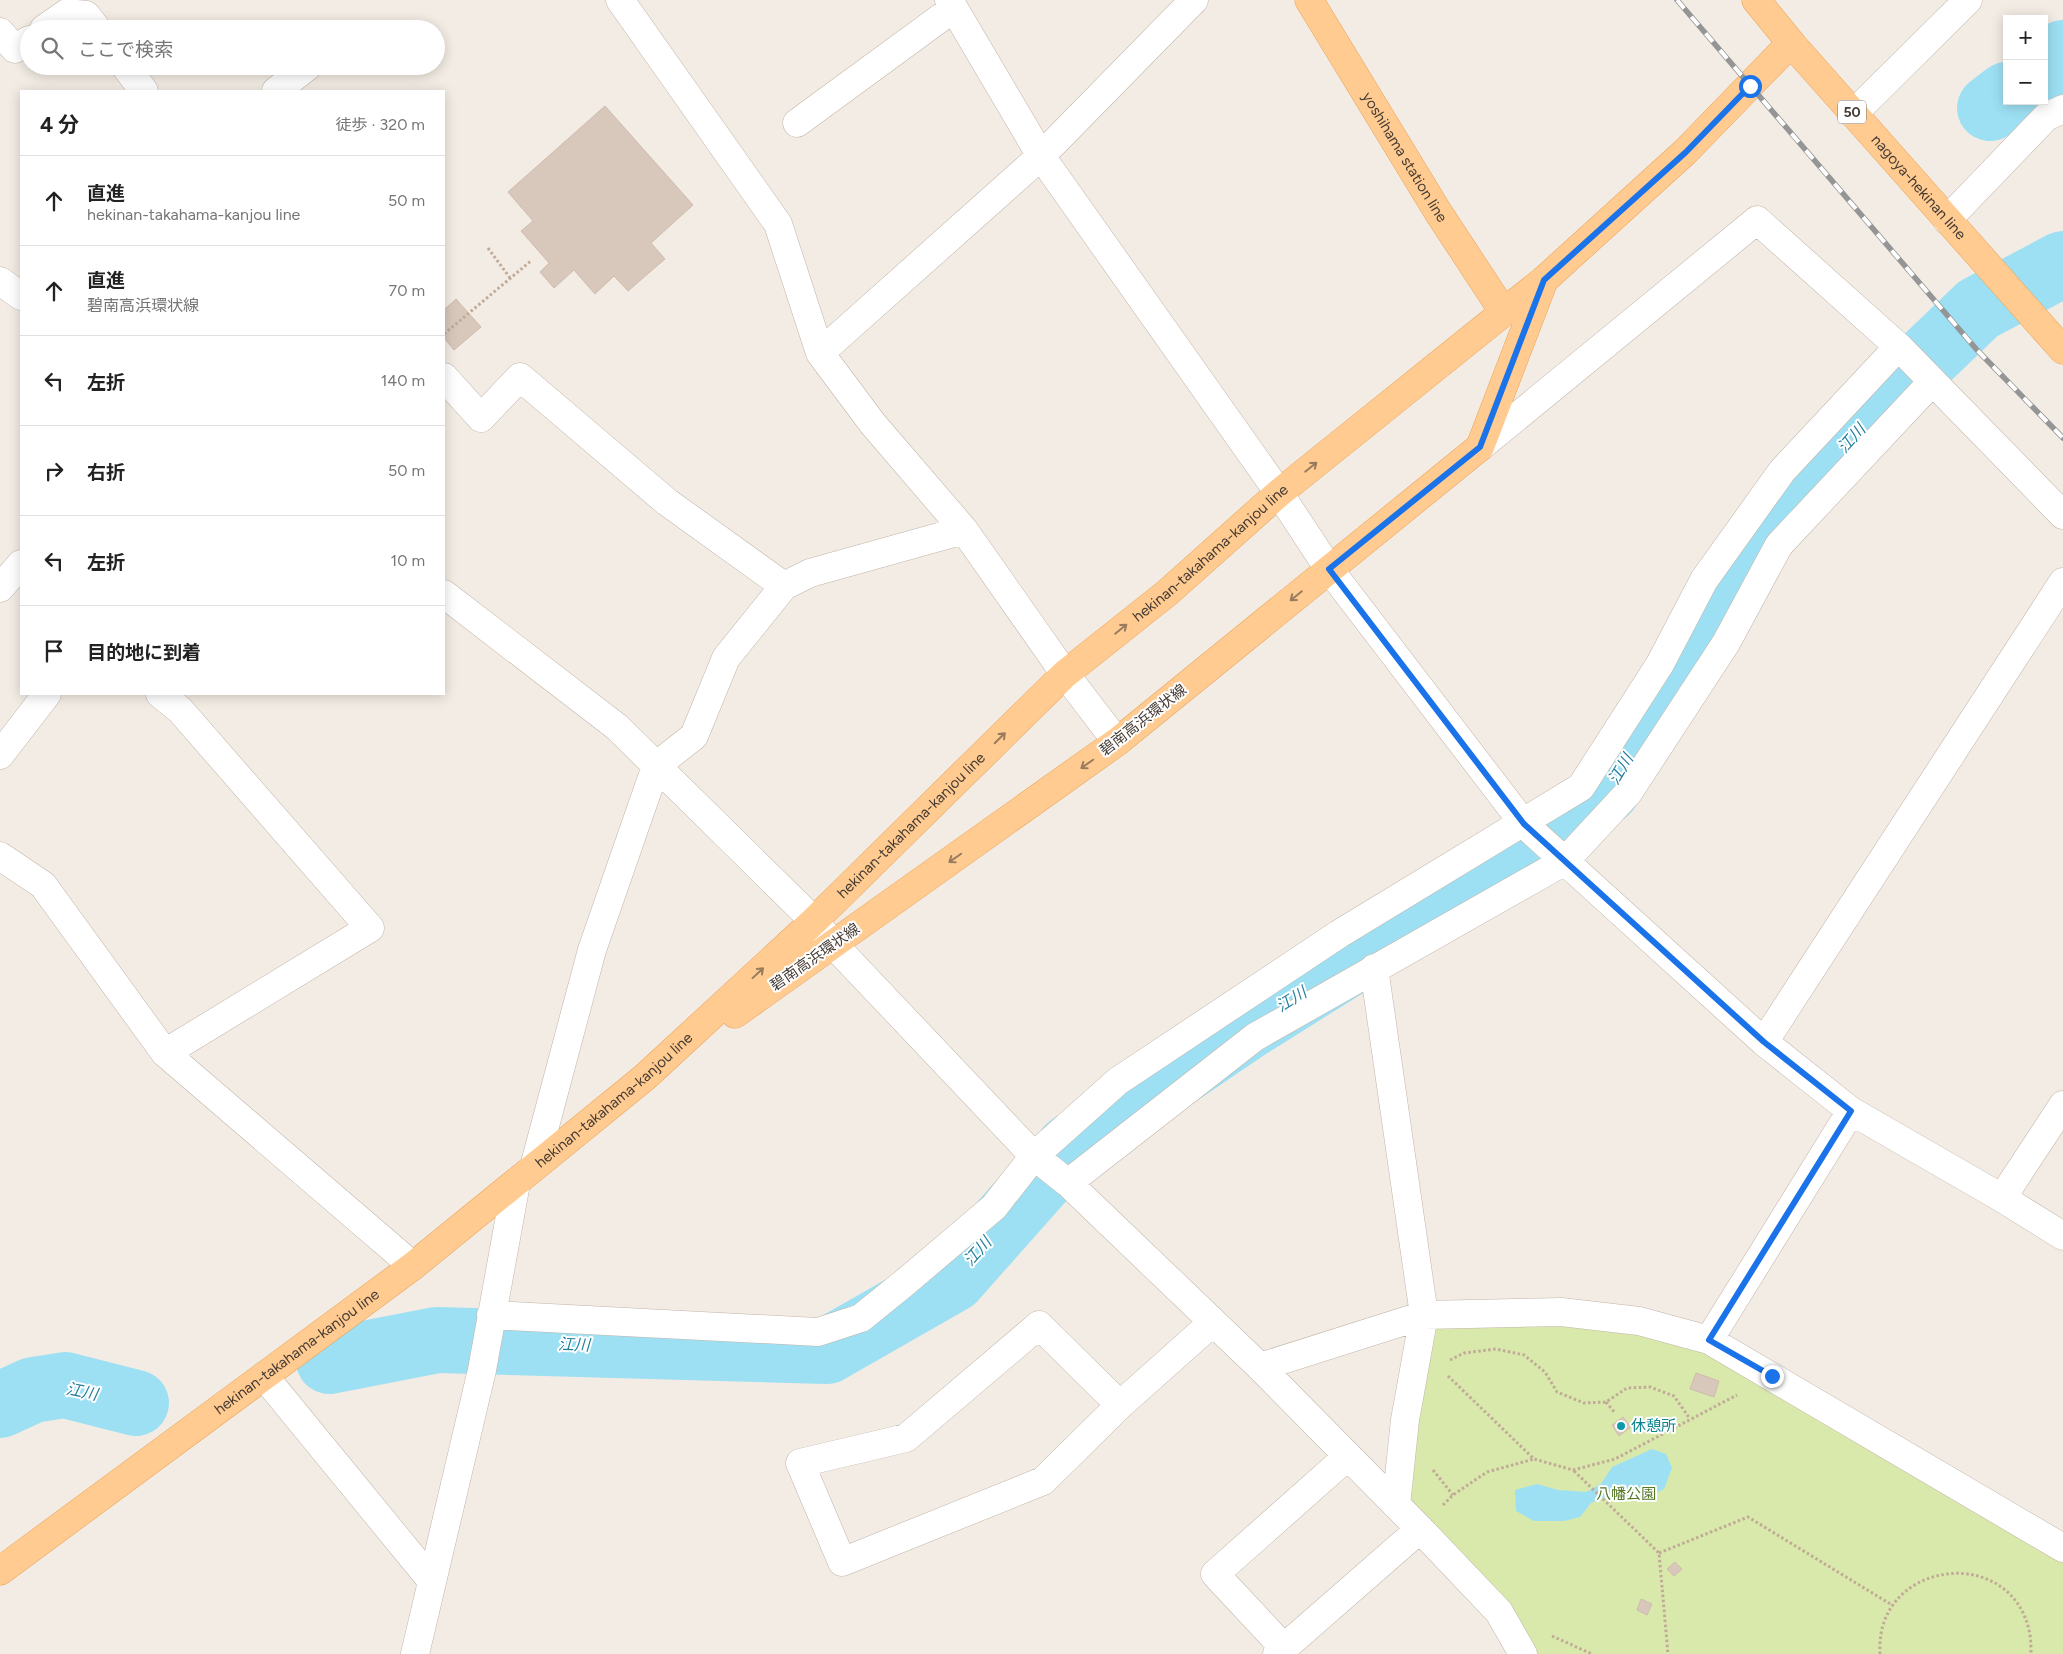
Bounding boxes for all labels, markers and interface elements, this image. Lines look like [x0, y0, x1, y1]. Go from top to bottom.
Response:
map controls [2003, 15, 2048, 105]
button: + [2003, 15, 2048, 60]
search box [20, 20, 445, 75]
icon: search [38, 34, 66, 62]
text: ここで検索 [78, 38, 173, 61]
button: − [2003, 60, 2048, 105]
route start [1739, 75, 1762, 98]
street label: yoshihama station line [1358, 89, 1451, 226]
road number: 50 [1838, 100, 1866, 124]
text: 4 分 [40, 112, 79, 137]
text: 徒歩 · 320 m [336, 115, 425, 134]
street label: nagoya-hekinan line [1868, 131, 1970, 243]
text: 直進 [87, 182, 125, 205]
icon: ahead [40, 187, 68, 215]
text: 50 m [388, 191, 425, 210]
text: hekinan-takahama-kanjou line [87, 205, 300, 224]
text: 直進 [87, 269, 125, 292]
icon: ahead [40, 277, 68, 305]
text: 70 m [389, 281, 425, 300]
text: 碧南高浜環状線 [87, 296, 199, 315]
icon: left [40, 367, 68, 395]
text: 左折 [87, 371, 125, 394]
text: 140 m [381, 371, 425, 390]
water label: 江川 [1834, 419, 1870, 457]
icon: right [40, 457, 68, 485]
text: 右折 [87, 461, 125, 484]
text: 50 m [388, 461, 425, 480]
one-way arrow [1304, 461, 1317, 472]
street label: hekinan-takahama-kanjou line [1129, 480, 1292, 626]
icon: left [40, 547, 68, 575]
text: 左折 [87, 551, 125, 574]
text: 10 m [391, 551, 425, 570]
one-way arrow [1289, 591, 1302, 602]
one-way arrow [1114, 624, 1127, 635]
icon: arrive [40, 637, 68, 665]
text: 目的地に到着 [87, 641, 201, 664]
street label: 碧南高浜環状線 [1096, 681, 1190, 759]
one-way arrow [994, 732, 1007, 744]
street label: hekinan-takahama-kanjou line [834, 749, 989, 902]
water label: 江川 [1604, 749, 1638, 788]
one-way arrow [1080, 759, 1094, 769]
one-way arrow [948, 853, 962, 863]
street label: 碧南高浜環状線 [767, 920, 863, 994]
one-way arrow [752, 967, 765, 979]
water label: 江川 [1273, 982, 1312, 1016]
street label: hekinan-takahama-kanjou line [532, 1029, 696, 1172]
water label: 江川 [960, 1232, 996, 1270]
street label: hekinan-takahama-kanjou line [211, 1285, 383, 1418]
water label: 江川 [558, 1334, 592, 1355]
route end [1761, 1365, 1784, 1388]
water label: 江川 [64, 1379, 101, 1404]
place label: 休憩所 [1631, 1417, 1676, 1435]
marker: 休憩所 [1615, 1420, 1627, 1432]
park label: 八幡公園 [1596, 1485, 1656, 1503]

